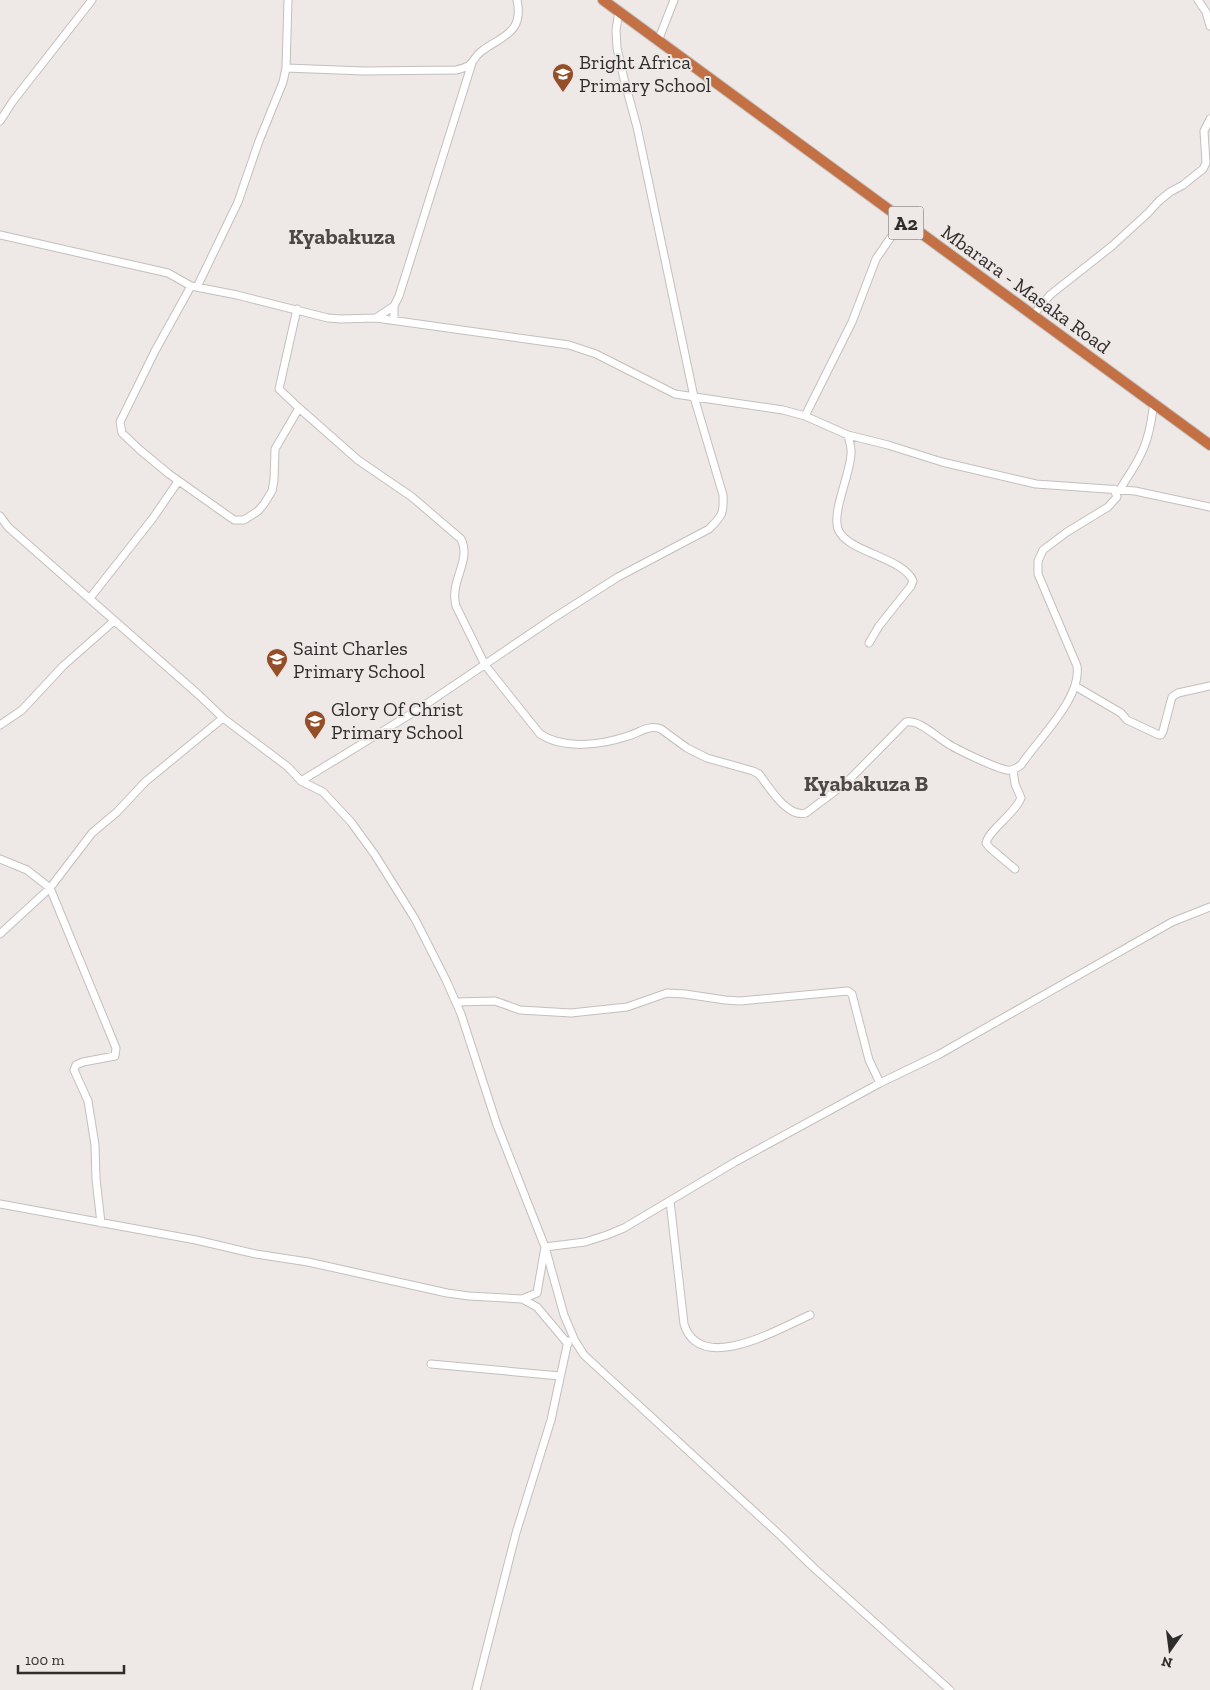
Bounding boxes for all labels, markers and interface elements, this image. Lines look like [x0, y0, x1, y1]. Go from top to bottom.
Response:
place label: Bright Africa Primary School [579, 50, 711, 97]
school or university icon: Bright Africa Primary School [551, 62, 575, 93]
road number: A2 [888, 207, 924, 240]
street label: Mbarara - Masaka Road [937, 220, 1115, 358]
district label: Kyabakuza [289, 223, 395, 250]
place label: Saint Charles Primary School [293, 636, 425, 683]
school or university icon: Saint Charles Primary School [265, 647, 289, 678]
place label: Glory Of Christ Primary School [331, 697, 463, 744]
school or university icon: Glory Of Christ Primary School [303, 709, 327, 740]
district label: Kyabakuza B [804, 770, 929, 797]
north arrow [1145, 1625, 1195, 1675]
scale bar [18, 1642, 124, 1674]
text: 100 m [25, 1651, 64, 1669]
text: N [1159, 1653, 1174, 1672]

